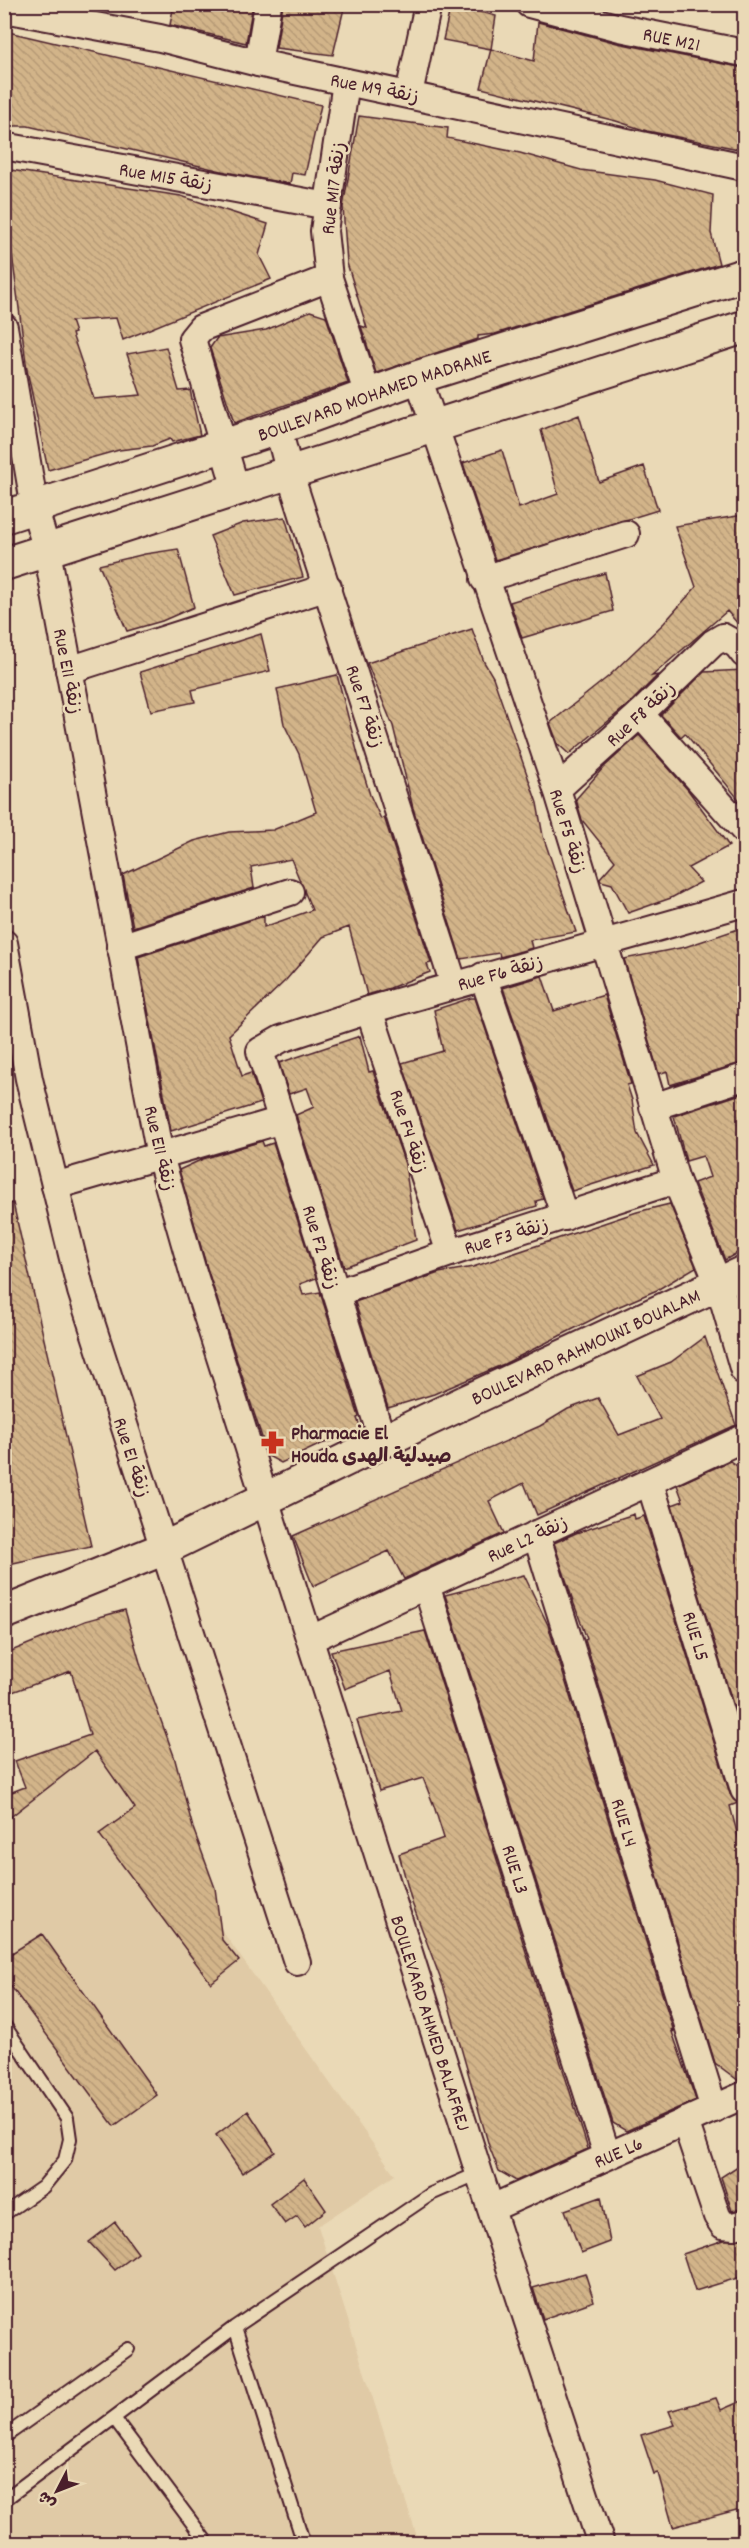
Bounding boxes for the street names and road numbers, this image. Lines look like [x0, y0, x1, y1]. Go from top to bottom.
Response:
street label: RUE M21 [640, 22, 702, 61]
street label: Rue M9 زنقة [328, 68, 421, 112]
street label: Rue M17 زنقة [315, 141, 355, 236]
street label: Rue M15 زنقة [117, 157, 214, 201]
street label: BOULEVARD MOHAMED MADRANE [255, 344, 495, 451]
street label: Rue E11 زنقة [44, 626, 88, 717]
street label: Rue F7 زنقة [337, 662, 390, 752]
street label: Rue F8 زنقة [601, 676, 683, 755]
street label: Rue F5 زنقة [540, 786, 592, 878]
street label: Rue F6 زنقة [455, 949, 547, 1000]
street label: Rue F4 زنقة [380, 1087, 434, 1177]
street label: Rue E11 زنقة [135, 1103, 181, 1194]
street label: Rue F2 زنقة [293, 1202, 345, 1293]
street label: Rue F3 زنقة [461, 1212, 553, 1264]
street label: BOULEVARD RAHMOUNI BOUALAM [467, 1283, 706, 1414]
street label: Rue E1 زنقة [104, 1414, 156, 1502]
street label: Rue L2 زنقة [483, 1510, 573, 1572]
street label: RUE L5 [673, 1609, 715, 1665]
street label: RUE L4 [602, 1796, 643, 1851]
street label: RUE L3 [492, 1842, 534, 1898]
street label: BOULEVARD AHMED BALAFREJ [381, 1912, 476, 2135]
street label: RUE L6 [590, 2131, 648, 2177]

